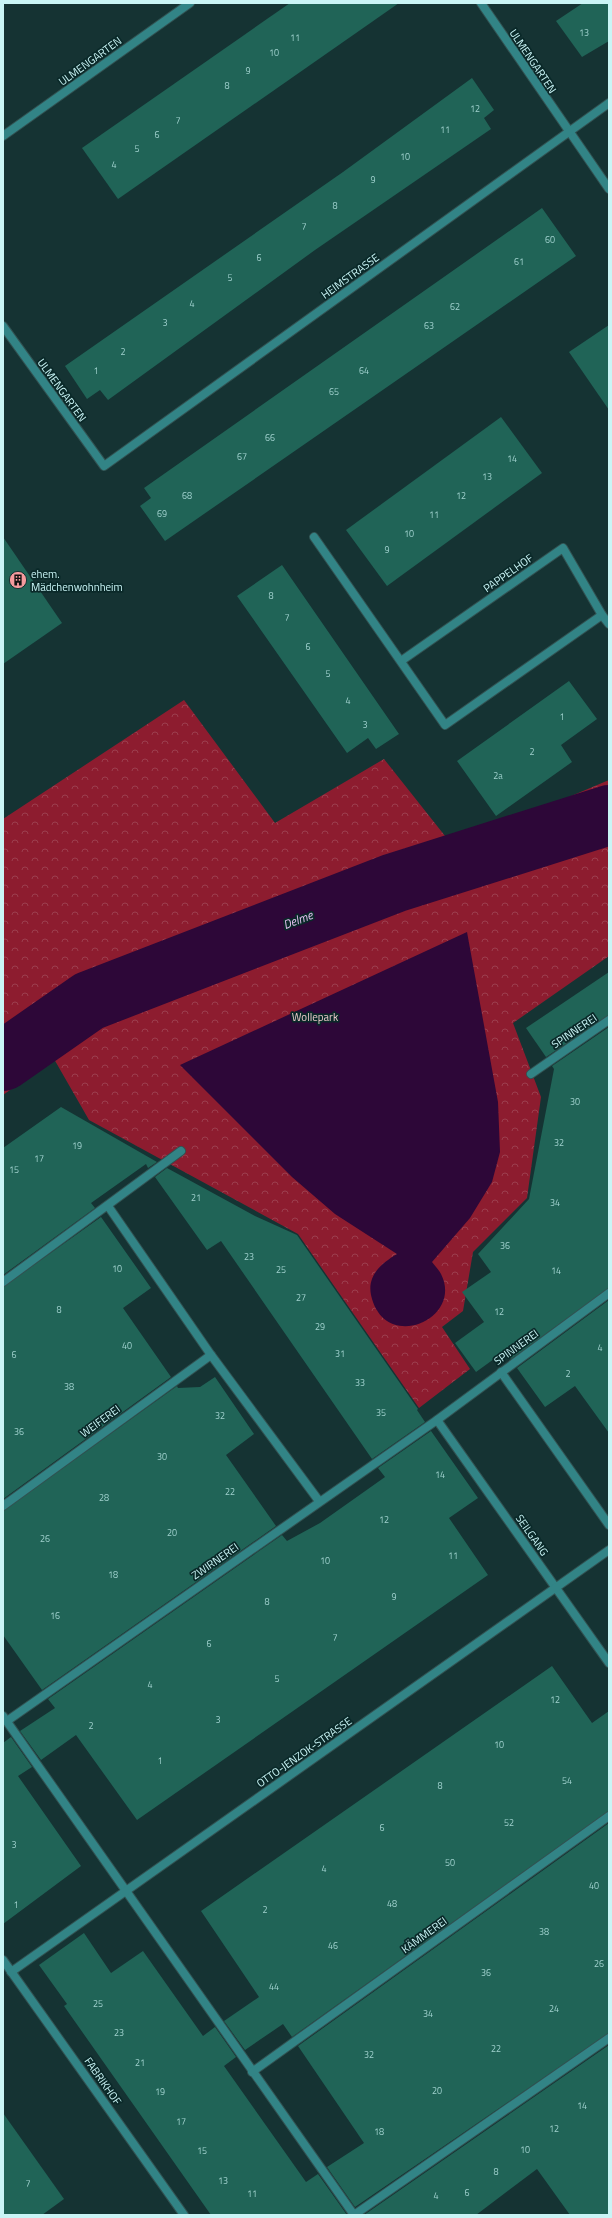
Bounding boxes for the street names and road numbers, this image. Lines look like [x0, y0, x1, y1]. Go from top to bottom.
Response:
street label: ULMENGARTEN [506, 26, 560, 96]
street label: ULMENGARTEN [55, 33, 125, 89]
street label: HEIMSTRASSE [318, 249, 382, 303]
street label: ULMENGARTEN [34, 355, 90, 425]
street label: PAPPELHOF [480, 550, 536, 596]
street label: SPINNEREI [548, 1010, 600, 1052]
street label: SPINNEREI [490, 1325, 542, 1369]
street label: WEIFEREI [77, 1401, 123, 1441]
street label: SEILGANG [512, 1511, 552, 1559]
street label: ZWIRNEREI [188, 1539, 242, 1583]
street label: OTTO-JENZOK-STRASSE [253, 1713, 355, 1791]
street label: KÄMMEREI [398, 1913, 450, 1957]
street label: FABRIKHOF [81, 2054, 125, 2108]

